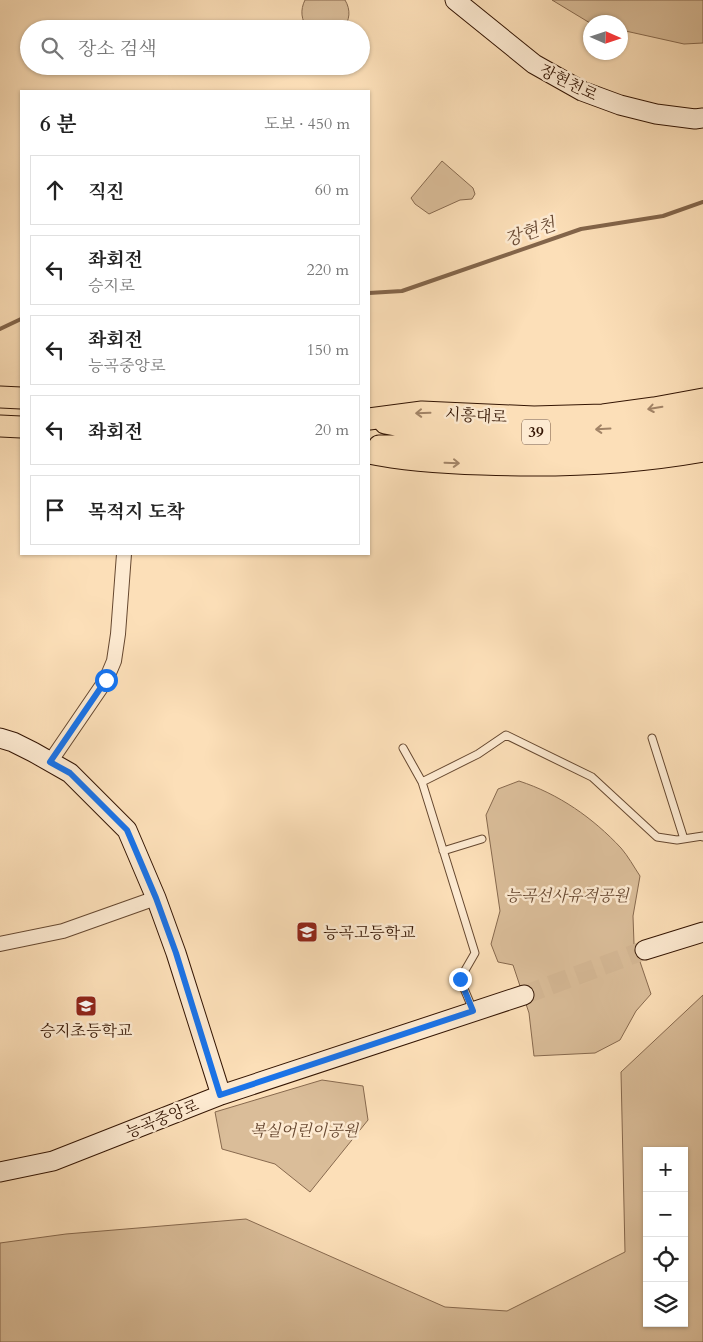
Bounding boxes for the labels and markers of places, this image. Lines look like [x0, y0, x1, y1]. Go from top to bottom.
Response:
school or university icon: 능곡고등학교 [295, 920, 319, 944]
place label: 능곡고등학교 [323, 922, 416, 944]
school or university icon: 승지초등학교 [74, 994, 98, 1018]
place label: 승지초등학교 [40, 1020, 132, 1042]

